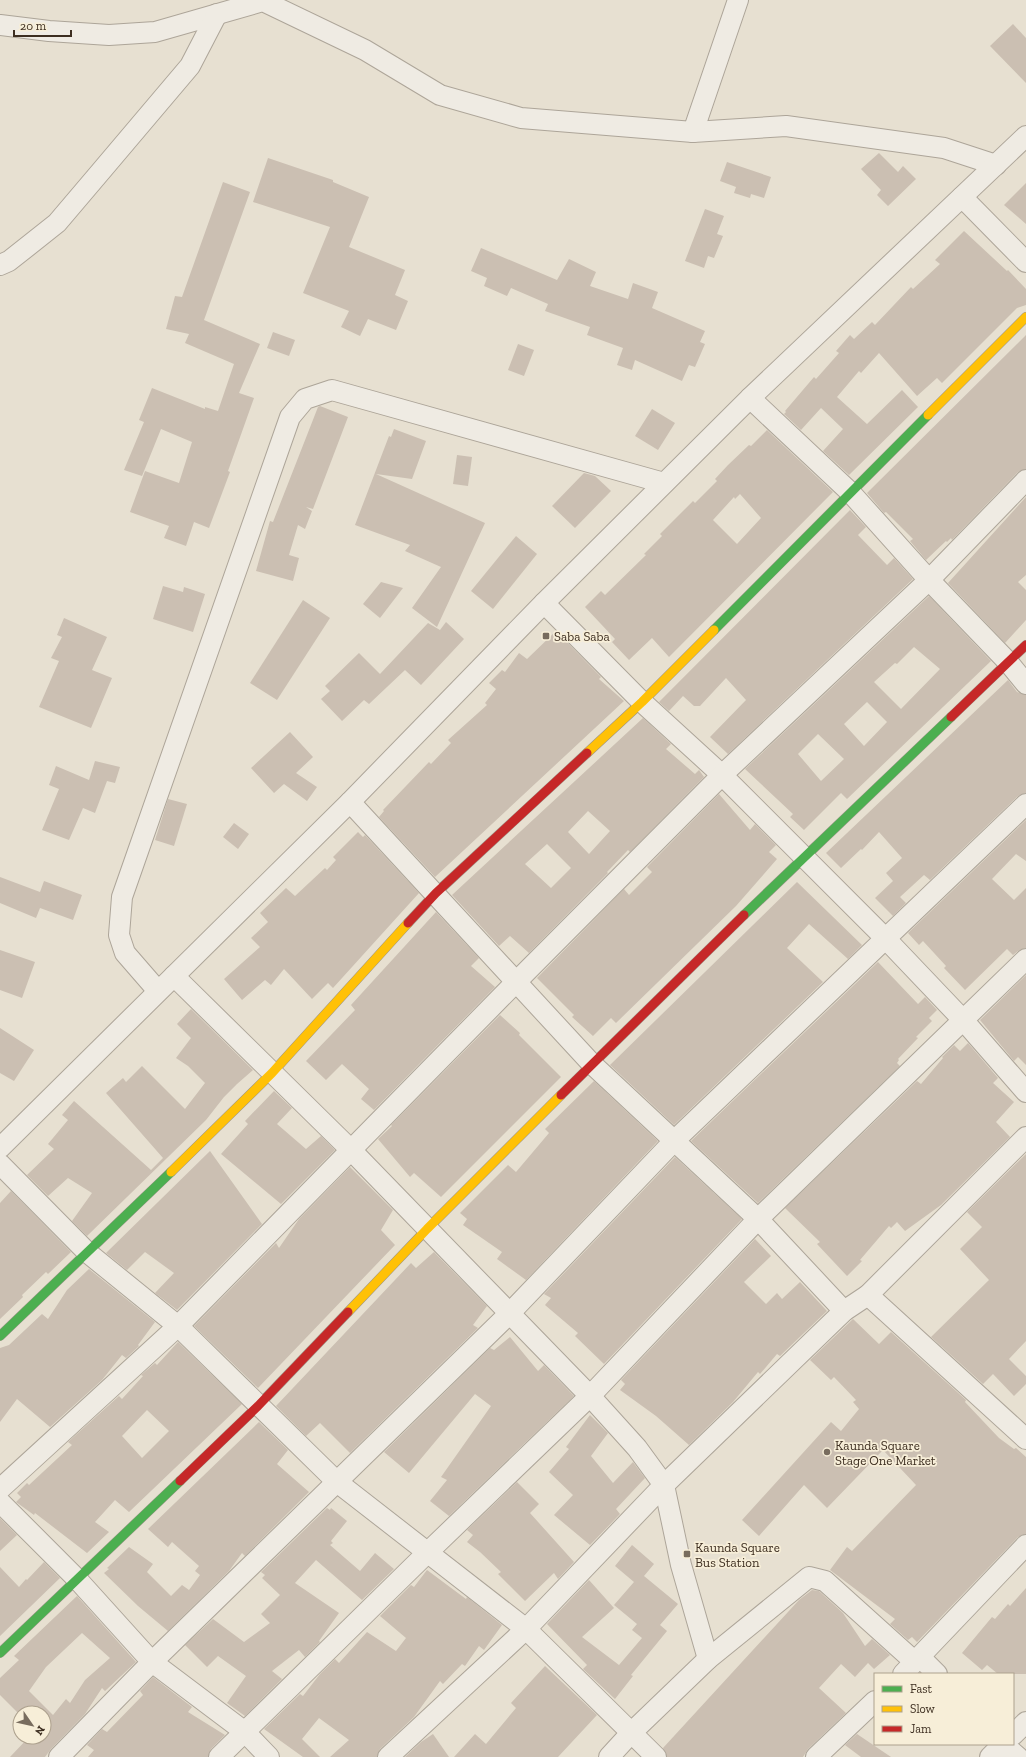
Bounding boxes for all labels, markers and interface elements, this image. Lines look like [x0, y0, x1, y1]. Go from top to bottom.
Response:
scale bar [14, 12, 71, 38]
text: 20 m [20, 19, 47, 33]
place label: Saba Saba [554, 629, 611, 644]
marker: Saba Saba [541, 631, 551, 641]
place label: Kaunda Square Stage One Market [835, 1438, 936, 1468]
marker: Kaunda Square Stage One Market [822, 1447, 832, 1457]
place label: Kaunda Square Bus Station [695, 1540, 780, 1570]
marker: Kaunda Square Bus Station [682, 1549, 692, 1559]
legend [874, 1673, 1014, 1745]
text: Fast [910, 1682, 933, 1696]
text: Slow [910, 1702, 936, 1716]
north arrow [12, 1705, 52, 1745]
text: Jam [910, 1722, 932, 1736]
text: N [32, 1723, 48, 1738]

